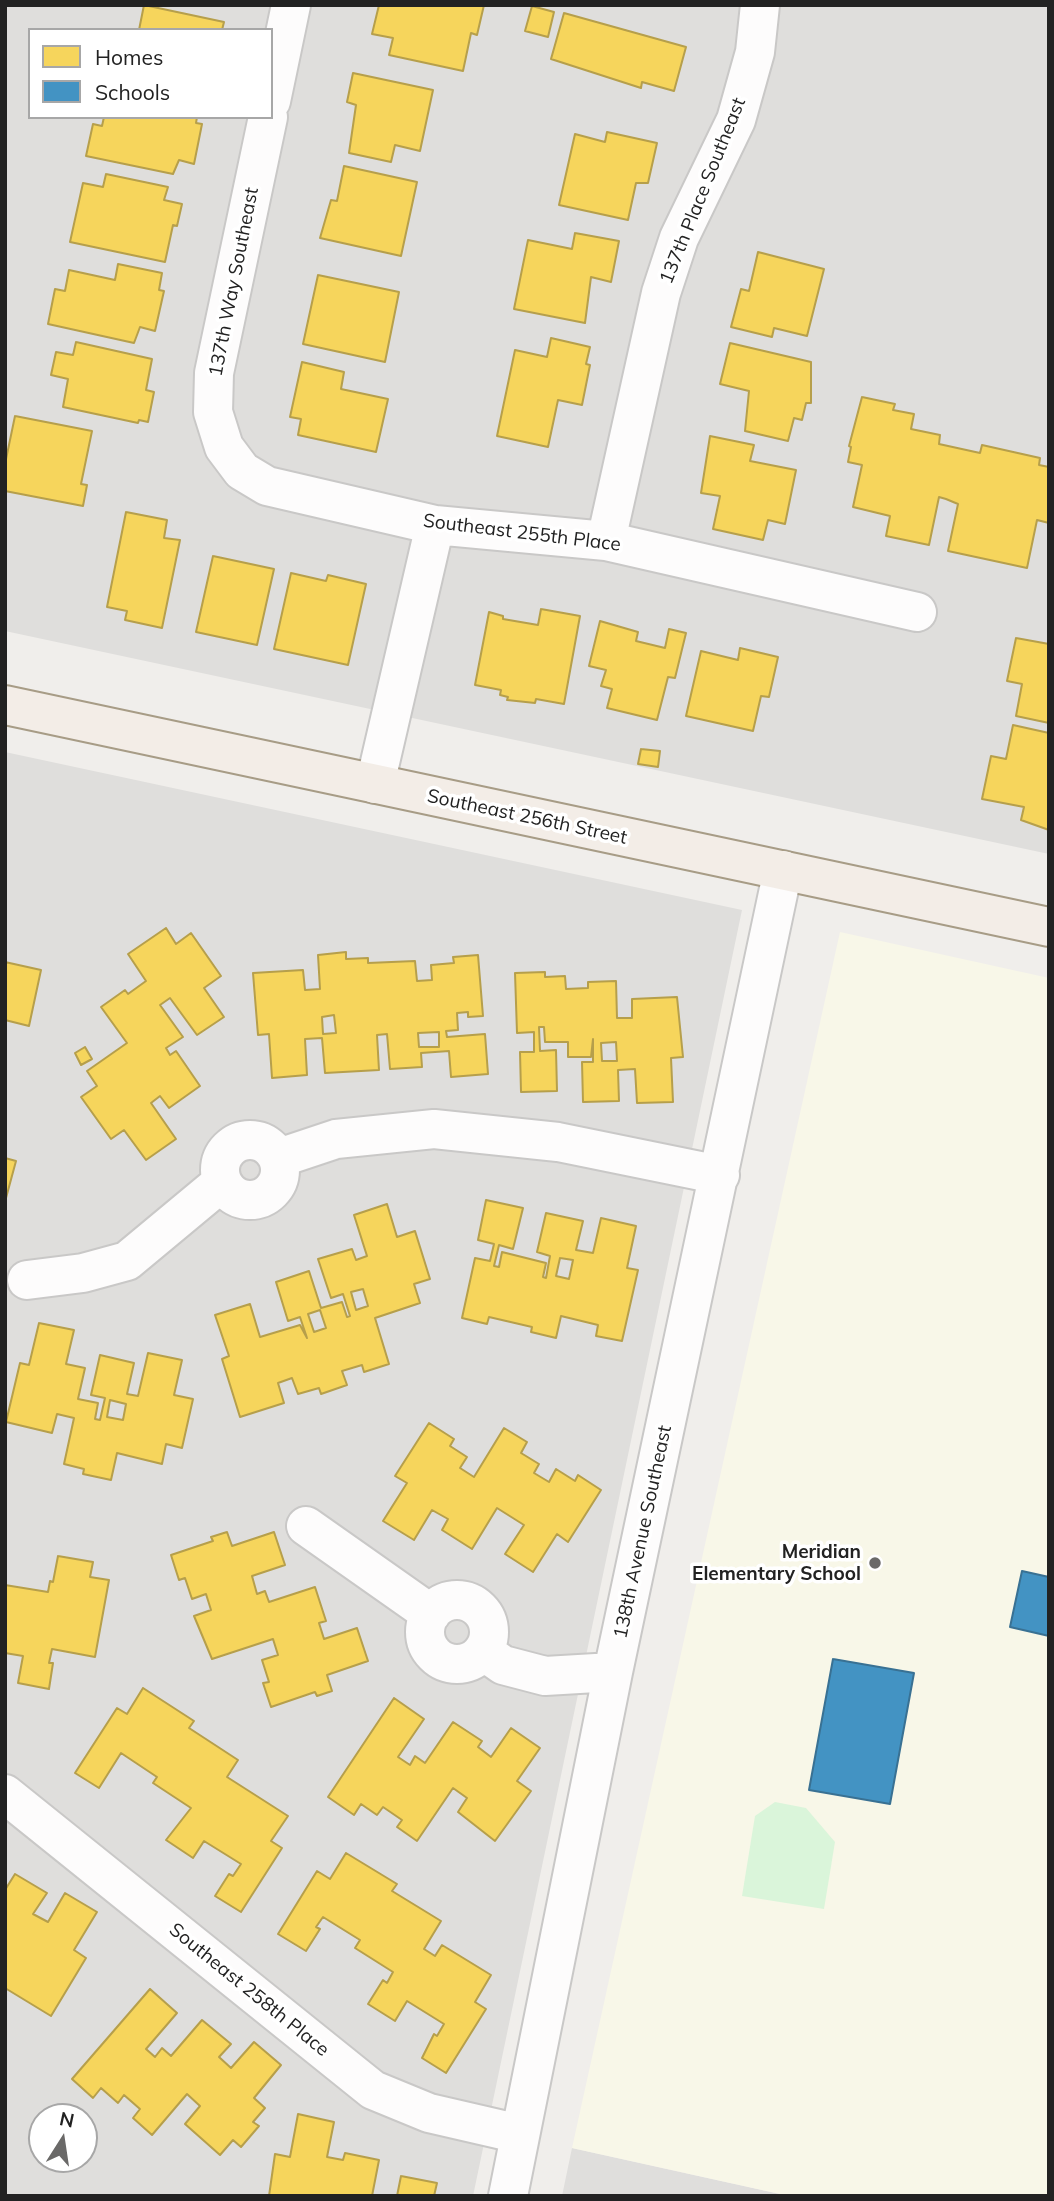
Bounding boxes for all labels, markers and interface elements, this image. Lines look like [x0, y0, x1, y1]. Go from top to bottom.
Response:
legend [28, 28, 273, 119]
text: Homes [95, 44, 163, 70]
text: Schools [95, 79, 170, 105]
street label: 137th Place Southeast [655, 95, 751, 287]
street label: 137th Way Southeast [204, 185, 264, 379]
street label: Southeast 255th Place [422, 510, 622, 556]
street label: Southeast 256th Street [425, 785, 629, 849]
street label: 138th Avenue Southeast [609, 1423, 677, 1641]
place label: Meridian Elementary School [692, 1541, 861, 1585]
marker: Meridian Elementary School [867, 1555, 883, 1571]
street label: Southeast 258th Place [165, 1919, 333, 2061]
north arrow [28, 2103, 98, 2173]
text: N [57, 2106, 76, 2133]

